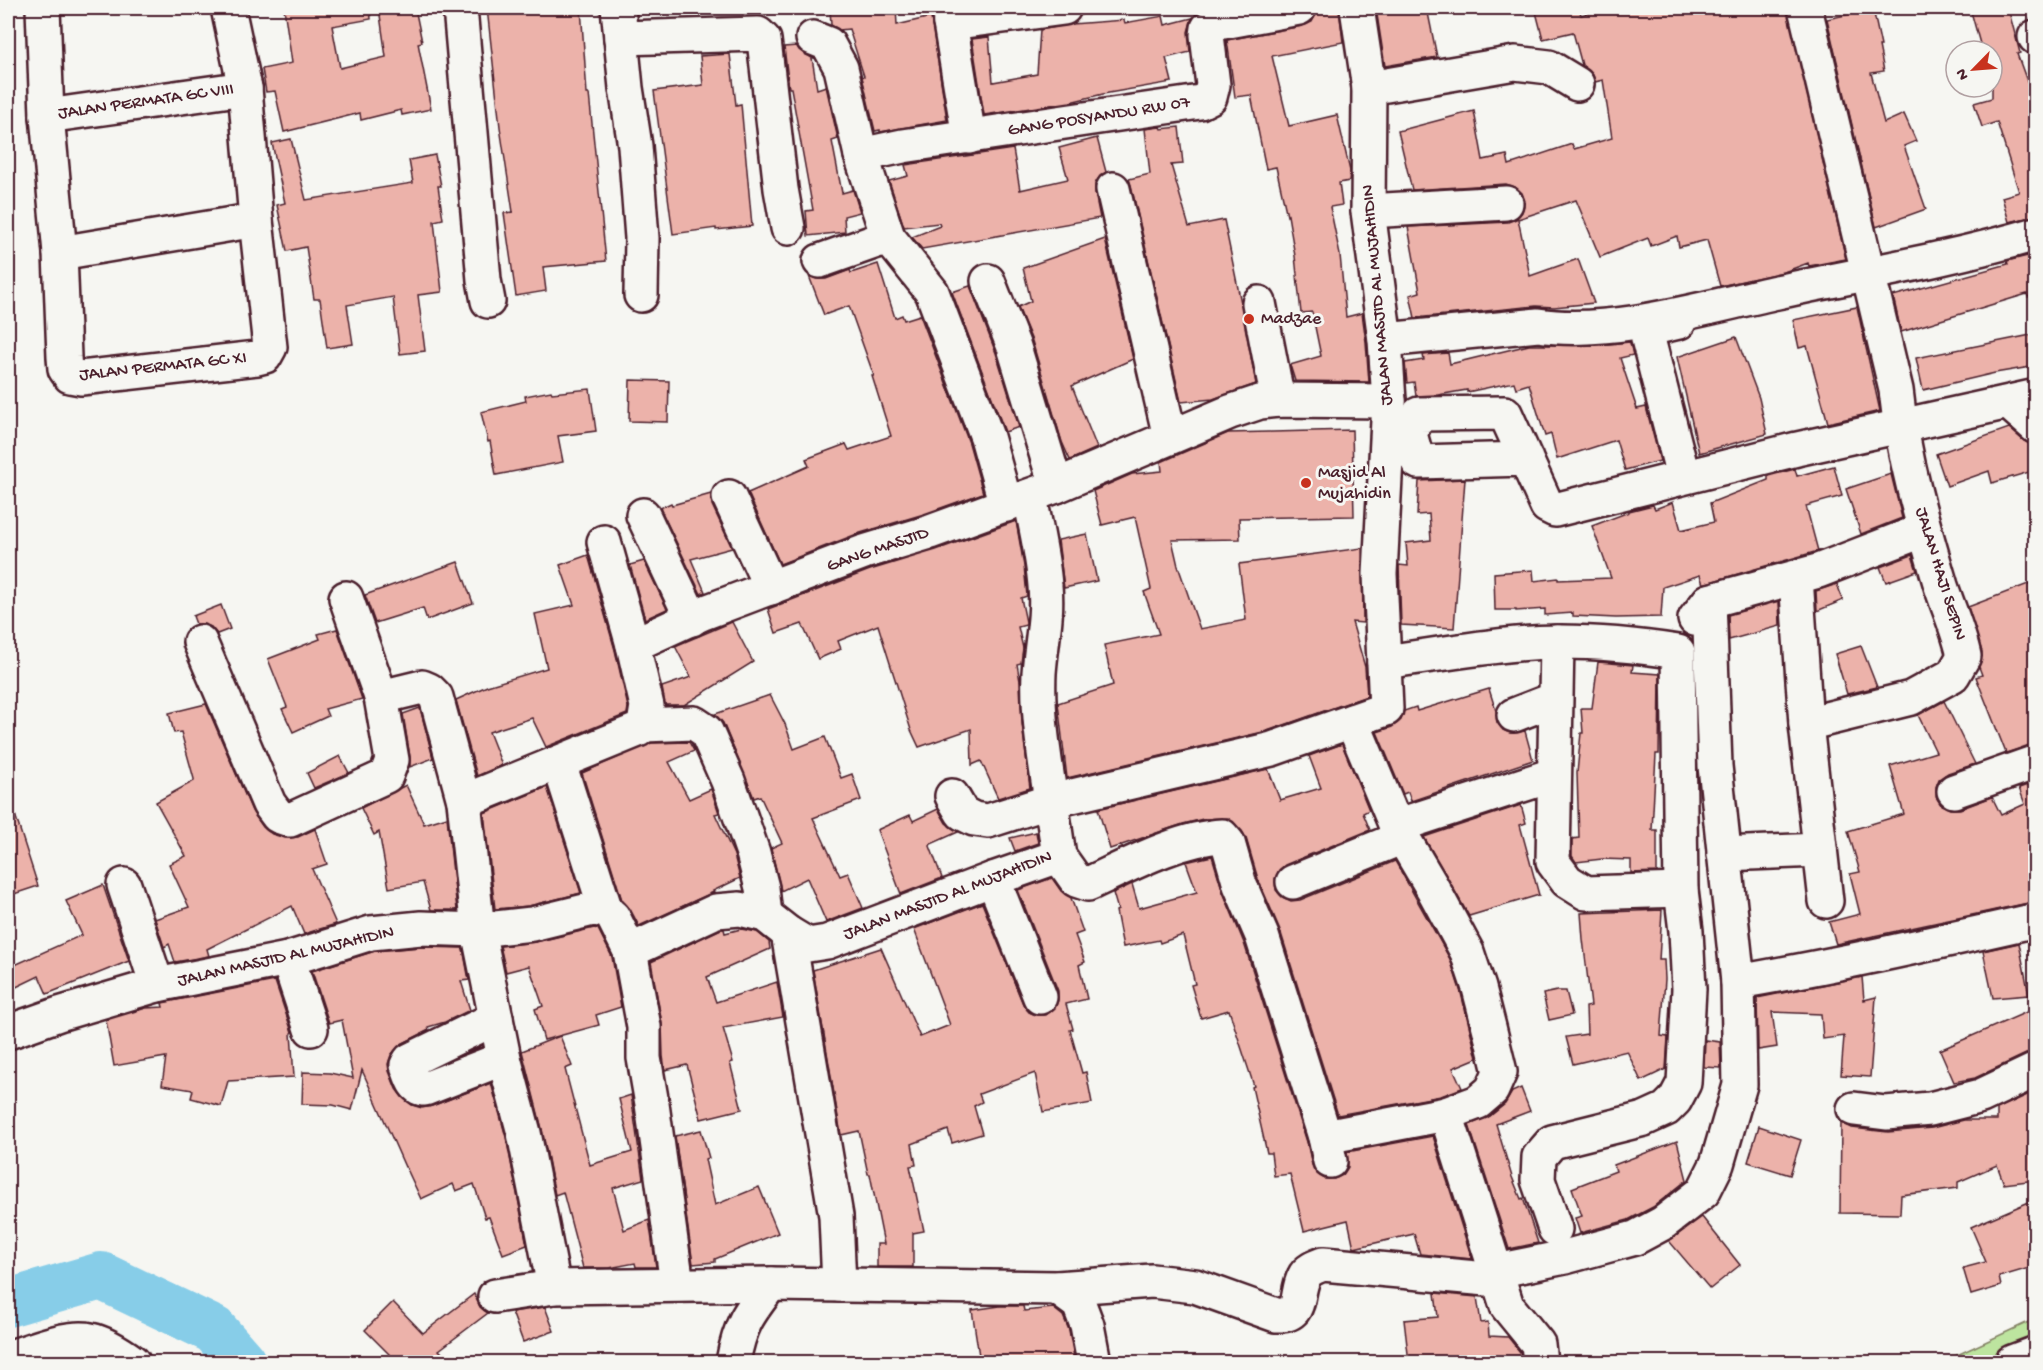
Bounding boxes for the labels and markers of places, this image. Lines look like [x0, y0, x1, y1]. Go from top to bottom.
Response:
place label: Madzae [1261, 309, 1322, 330]
marker: Madzae [1242, 312, 1256, 326]
place label: Masjid Al Mujahidin [1318, 463, 1391, 505]
marker: Masjid Al Mujahidin [1299, 476, 1313, 490]

